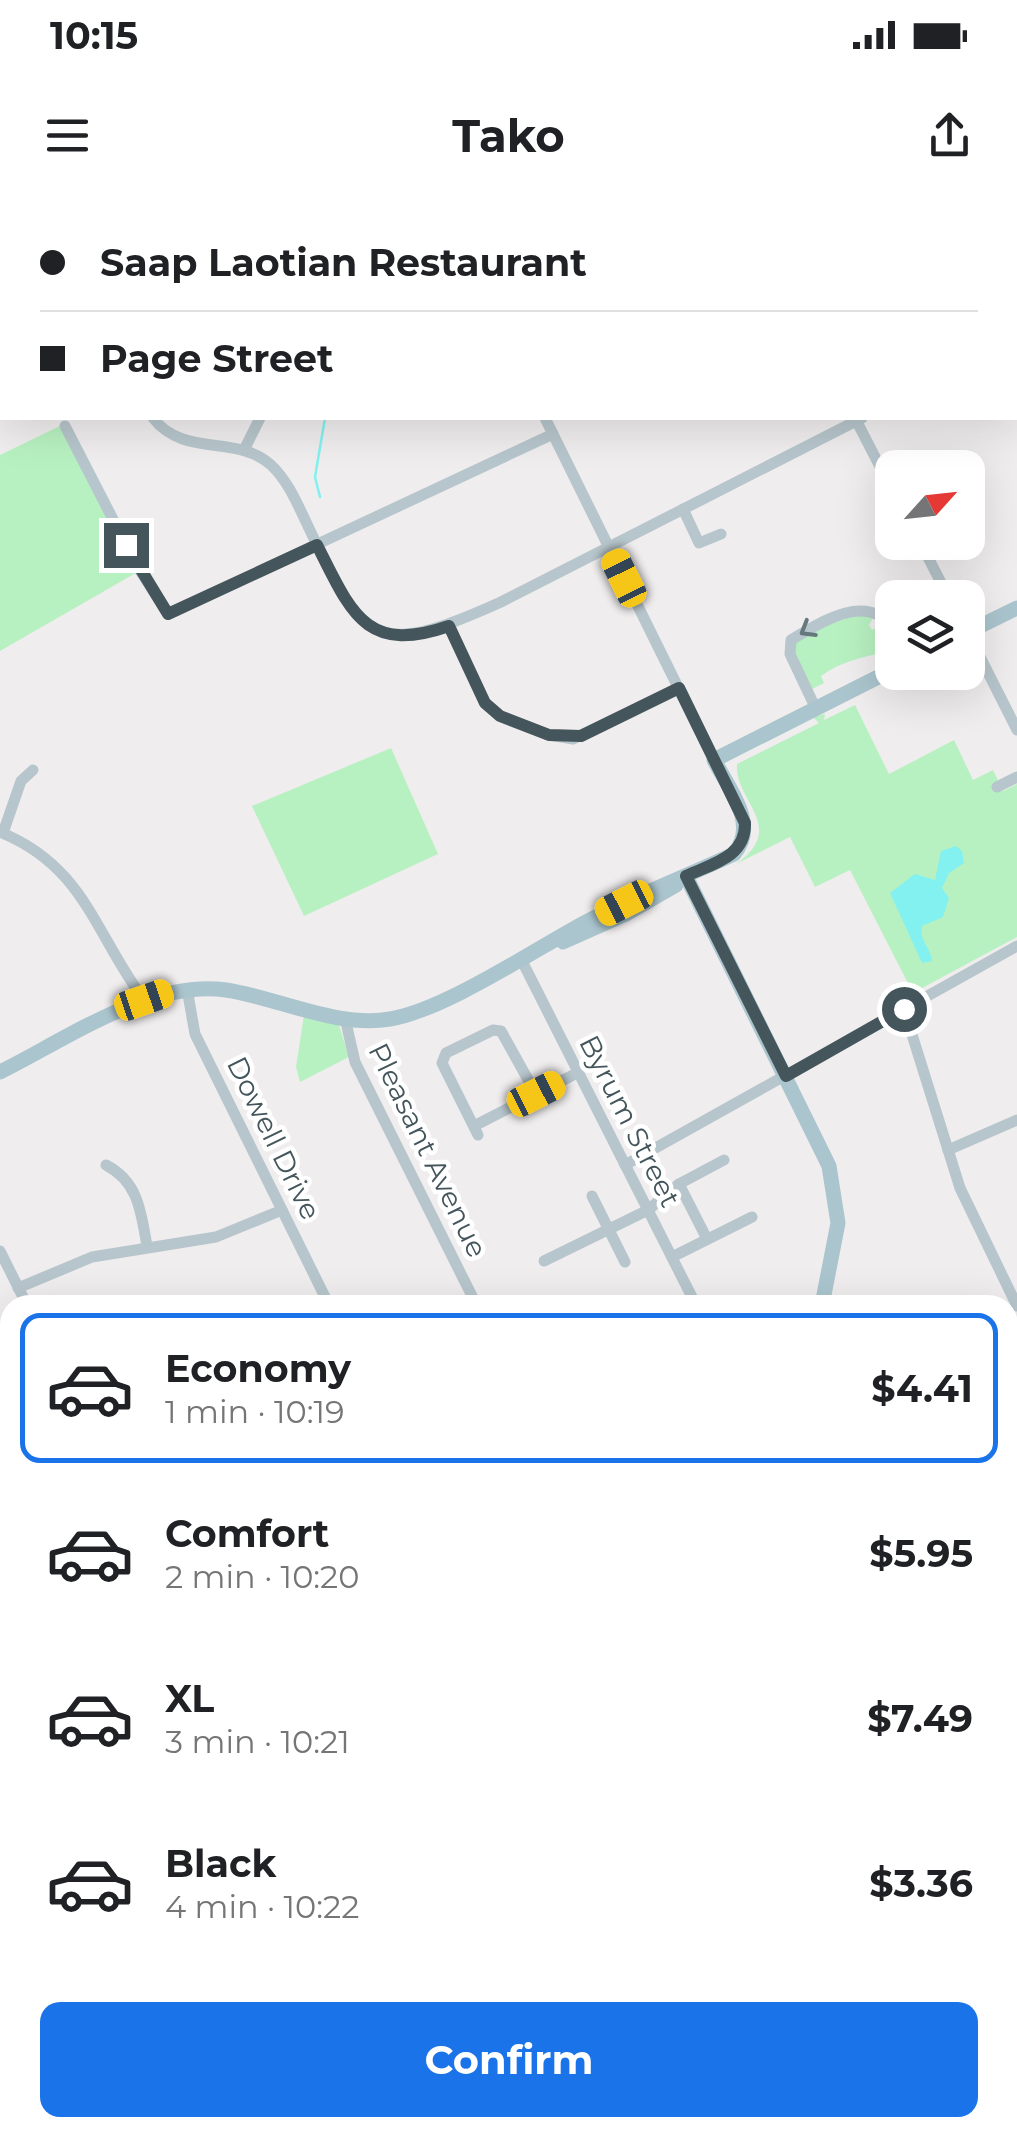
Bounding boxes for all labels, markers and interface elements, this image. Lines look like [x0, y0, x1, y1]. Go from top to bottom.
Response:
text: 10:15 [50, 12, 138, 59]
icon: menu [40, 108, 95, 163]
text: Tako [452, 108, 565, 163]
icon: share [922, 108, 977, 163]
text: Saap Laotian Restaurant [100, 239, 587, 286]
text: Page Street [100, 335, 334, 382]
north arrow [875, 450, 985, 560]
map controls [875, 450, 985, 690]
route end [104, 523, 149, 568]
car [597, 544, 651, 612]
button: layers [875, 580, 985, 690]
one-way arrow [800, 618, 818, 637]
car [590, 876, 658, 930]
car [111, 976, 177, 1024]
route start [882, 987, 927, 1032]
street label: Byrum Street [572, 1030, 688, 1212]
street label: Pleasant Avenue [361, 1037, 495, 1263]
street label: Dowell Drive [220, 1051, 328, 1225]
car [502, 1067, 570, 1121]
icon: car [45, 1343, 135, 1433]
text: Economy [165, 1345, 351, 1392]
text: $4.41 [871, 1365, 973, 1412]
text: 1 min · 10:19 [165, 1392, 345, 1431]
icon: car [45, 1508, 135, 1598]
text: Comfort [165, 1510, 329, 1557]
text: $5.95 [869, 1530, 973, 1577]
text: 2 min · 10:20 [165, 1557, 359, 1596]
icon: car [45, 1673, 135, 1763]
text: XL [165, 1675, 214, 1722]
text: $7.49 [867, 1695, 973, 1742]
text: 3 min · 10:21 [165, 1722, 350, 1761]
icon: car [45, 1838, 135, 1928]
text: Black [165, 1840, 276, 1887]
text: $3.36 [869, 1860, 973, 1907]
text: 4 min · 10:22 [165, 1887, 359, 1926]
button: Confirm [40, 2002, 978, 2117]

